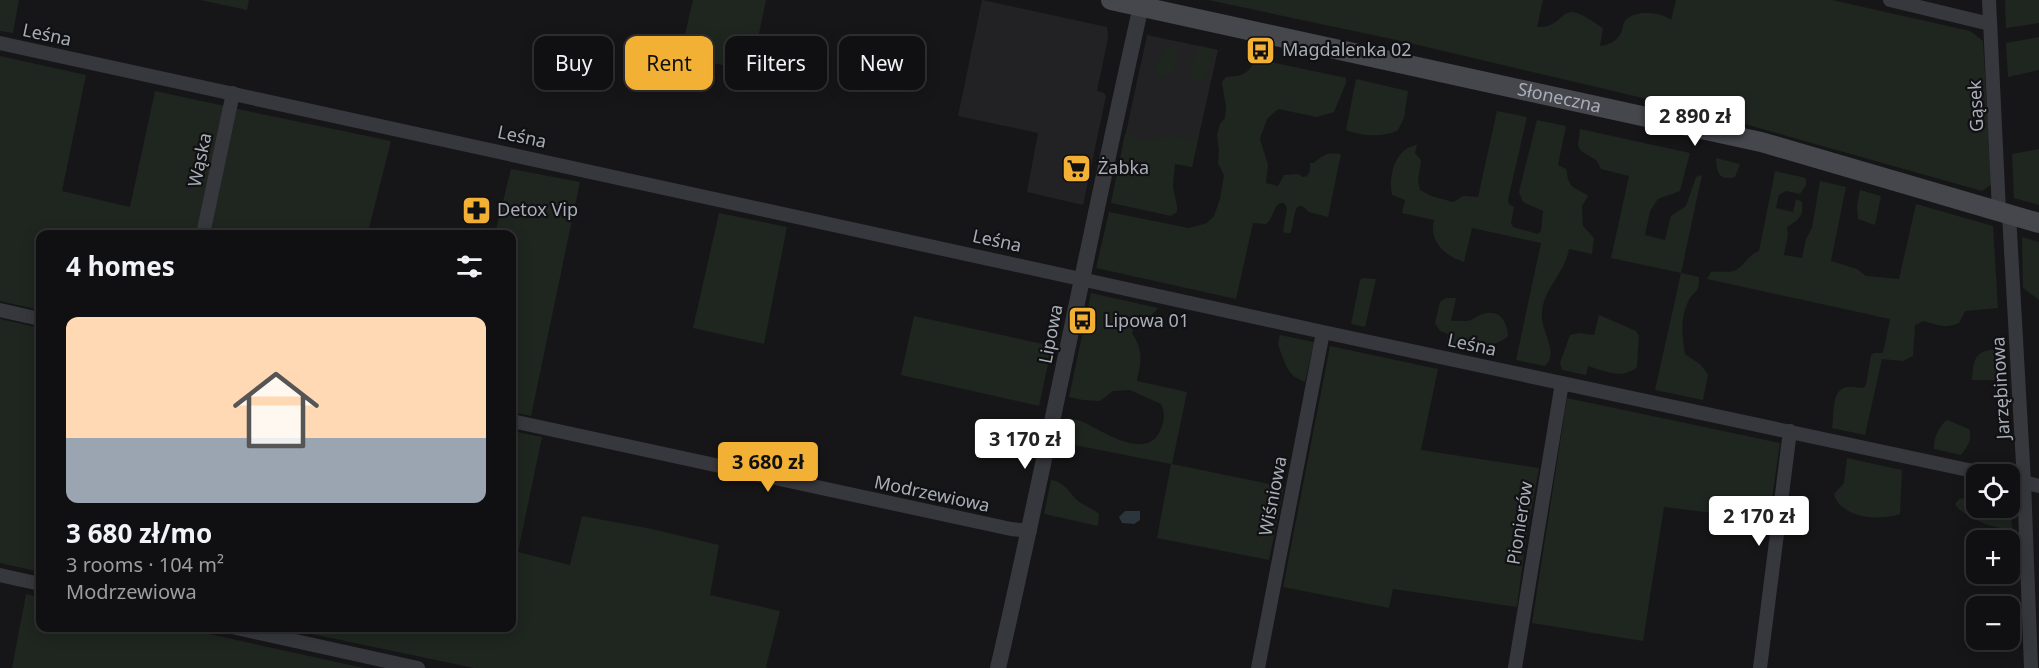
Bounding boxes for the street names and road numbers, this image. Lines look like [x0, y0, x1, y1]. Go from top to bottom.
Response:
street label: Leśna [21, 17, 74, 51]
street label: Słoneczna [1516, 76, 1604, 118]
street label: Gąsek [1962, 79, 1988, 132]
street label: Leśna [496, 119, 549, 153]
street label: Wąska [182, 130, 216, 189]
street label: Leśna [971, 223, 1024, 257]
street label: Lipowa [1033, 302, 1068, 366]
street label: Leśna [1446, 327, 1499, 361]
street label: Jarzębinowa [1985, 336, 2015, 442]
street label: Wiśniowa [1253, 454, 1291, 538]
street label: Modrzewiowa [872, 469, 992, 517]
street label: Pionierów [1501, 479, 1537, 566]

